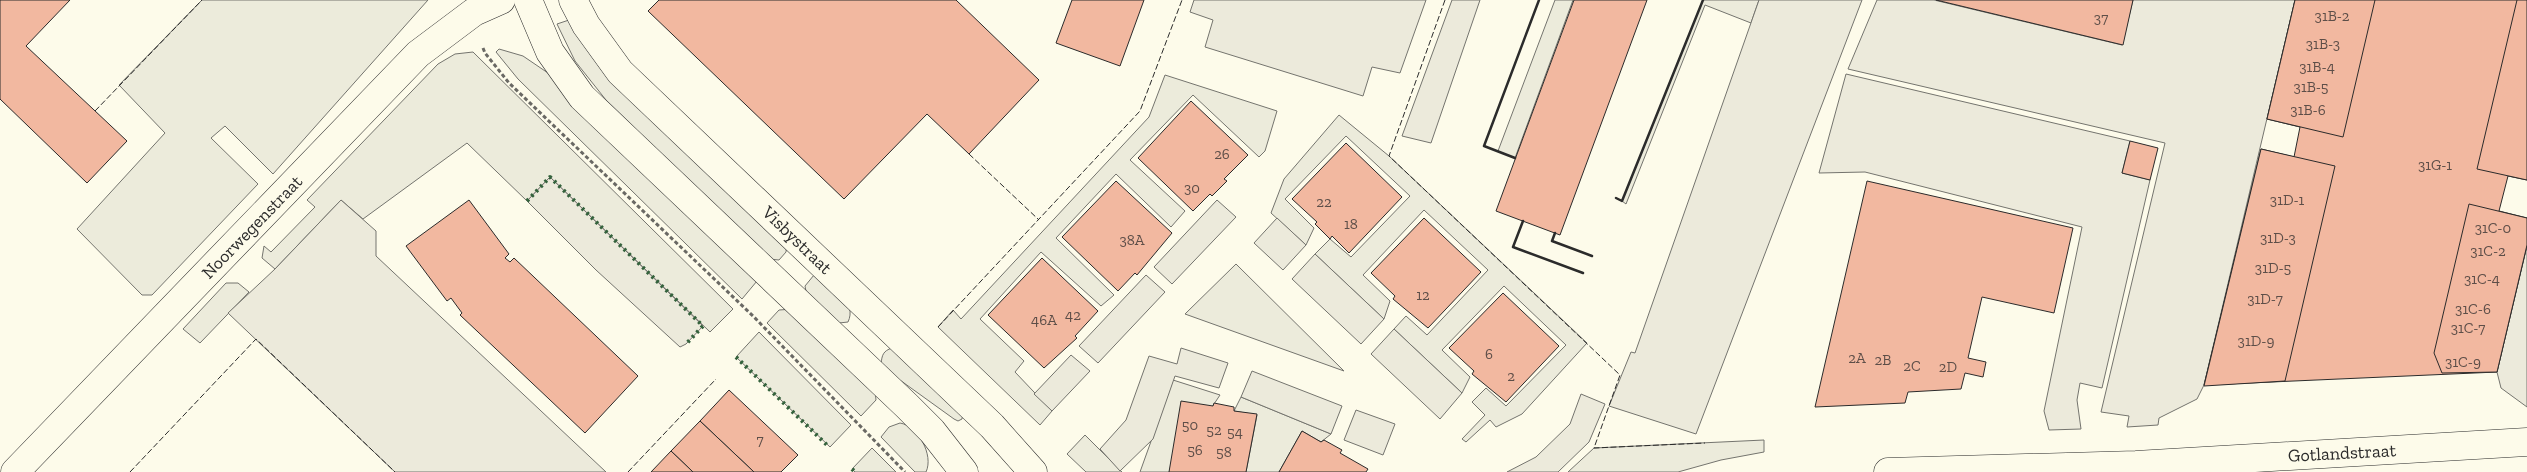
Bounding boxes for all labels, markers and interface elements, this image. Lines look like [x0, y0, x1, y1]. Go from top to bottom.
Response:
house number: 31B-2 [2315, 7, 2350, 25]
house number: 37 [2094, 9, 2108, 27]
house number: 31B-3 [2306, 35, 2340, 53]
house number: 31B-4 [2299, 58, 2335, 76]
house number: 31B-5 [2294, 78, 2329, 96]
house number: 31B-6 [2290, 101, 2326, 119]
house number: 26 [1214, 145, 1230, 163]
house number: 31G-1 [2418, 156, 2452, 174]
street label: Noorwegenstraat [197, 170, 307, 283]
house number: 30 [1184, 179, 1200, 197]
house number: 31D-1 [2270, 191, 2304, 209]
house number: 22 [1316, 193, 1332, 211]
street label: Visbystraat [757, 201, 837, 279]
house number: 18 [1344, 215, 1358, 233]
house number: 31C-0 [2475, 219, 2511, 237]
house number: 31D-3 [2260, 229, 2296, 247]
house number: 38A [1119, 231, 1145, 249]
house number: 31C-2 [2470, 242, 2506, 260]
house number: 31D-5 [2255, 259, 2292, 277]
house number: 31C-4 [2464, 270, 2500, 288]
house number: 12 [1416, 286, 1430, 304]
house number: 31D-7 [2247, 290, 2283, 308]
house number: 31C-6 [2455, 300, 2491, 318]
house number: 42 [1065, 306, 1081, 324]
house number: 46A [1031, 311, 1057, 329]
house number: 31C-7 [2451, 319, 2485, 337]
house number: 31D-9 [2238, 332, 2274, 350]
house number: 6 [1485, 345, 1493, 363]
house number: 2A [1848, 349, 1866, 367]
house number: 2B [1875, 351, 1891, 369]
house number: 31C-9 [2445, 353, 2481, 371]
house number: 2C [1903, 357, 1921, 375]
house number: 2D [1939, 358, 1957, 376]
house number: 2 [1507, 367, 1515, 385]
house number: 50 [1182, 416, 1198, 434]
house number: 52 [1206, 421, 1222, 439]
house number: 54 [1227, 423, 1243, 441]
house number: 7 [756, 431, 764, 449]
street label: Gotlandstraat [2287, 439, 2397, 467]
house number: 56 [1187, 441, 1203, 459]
house number: 58 [1216, 443, 1232, 461]

